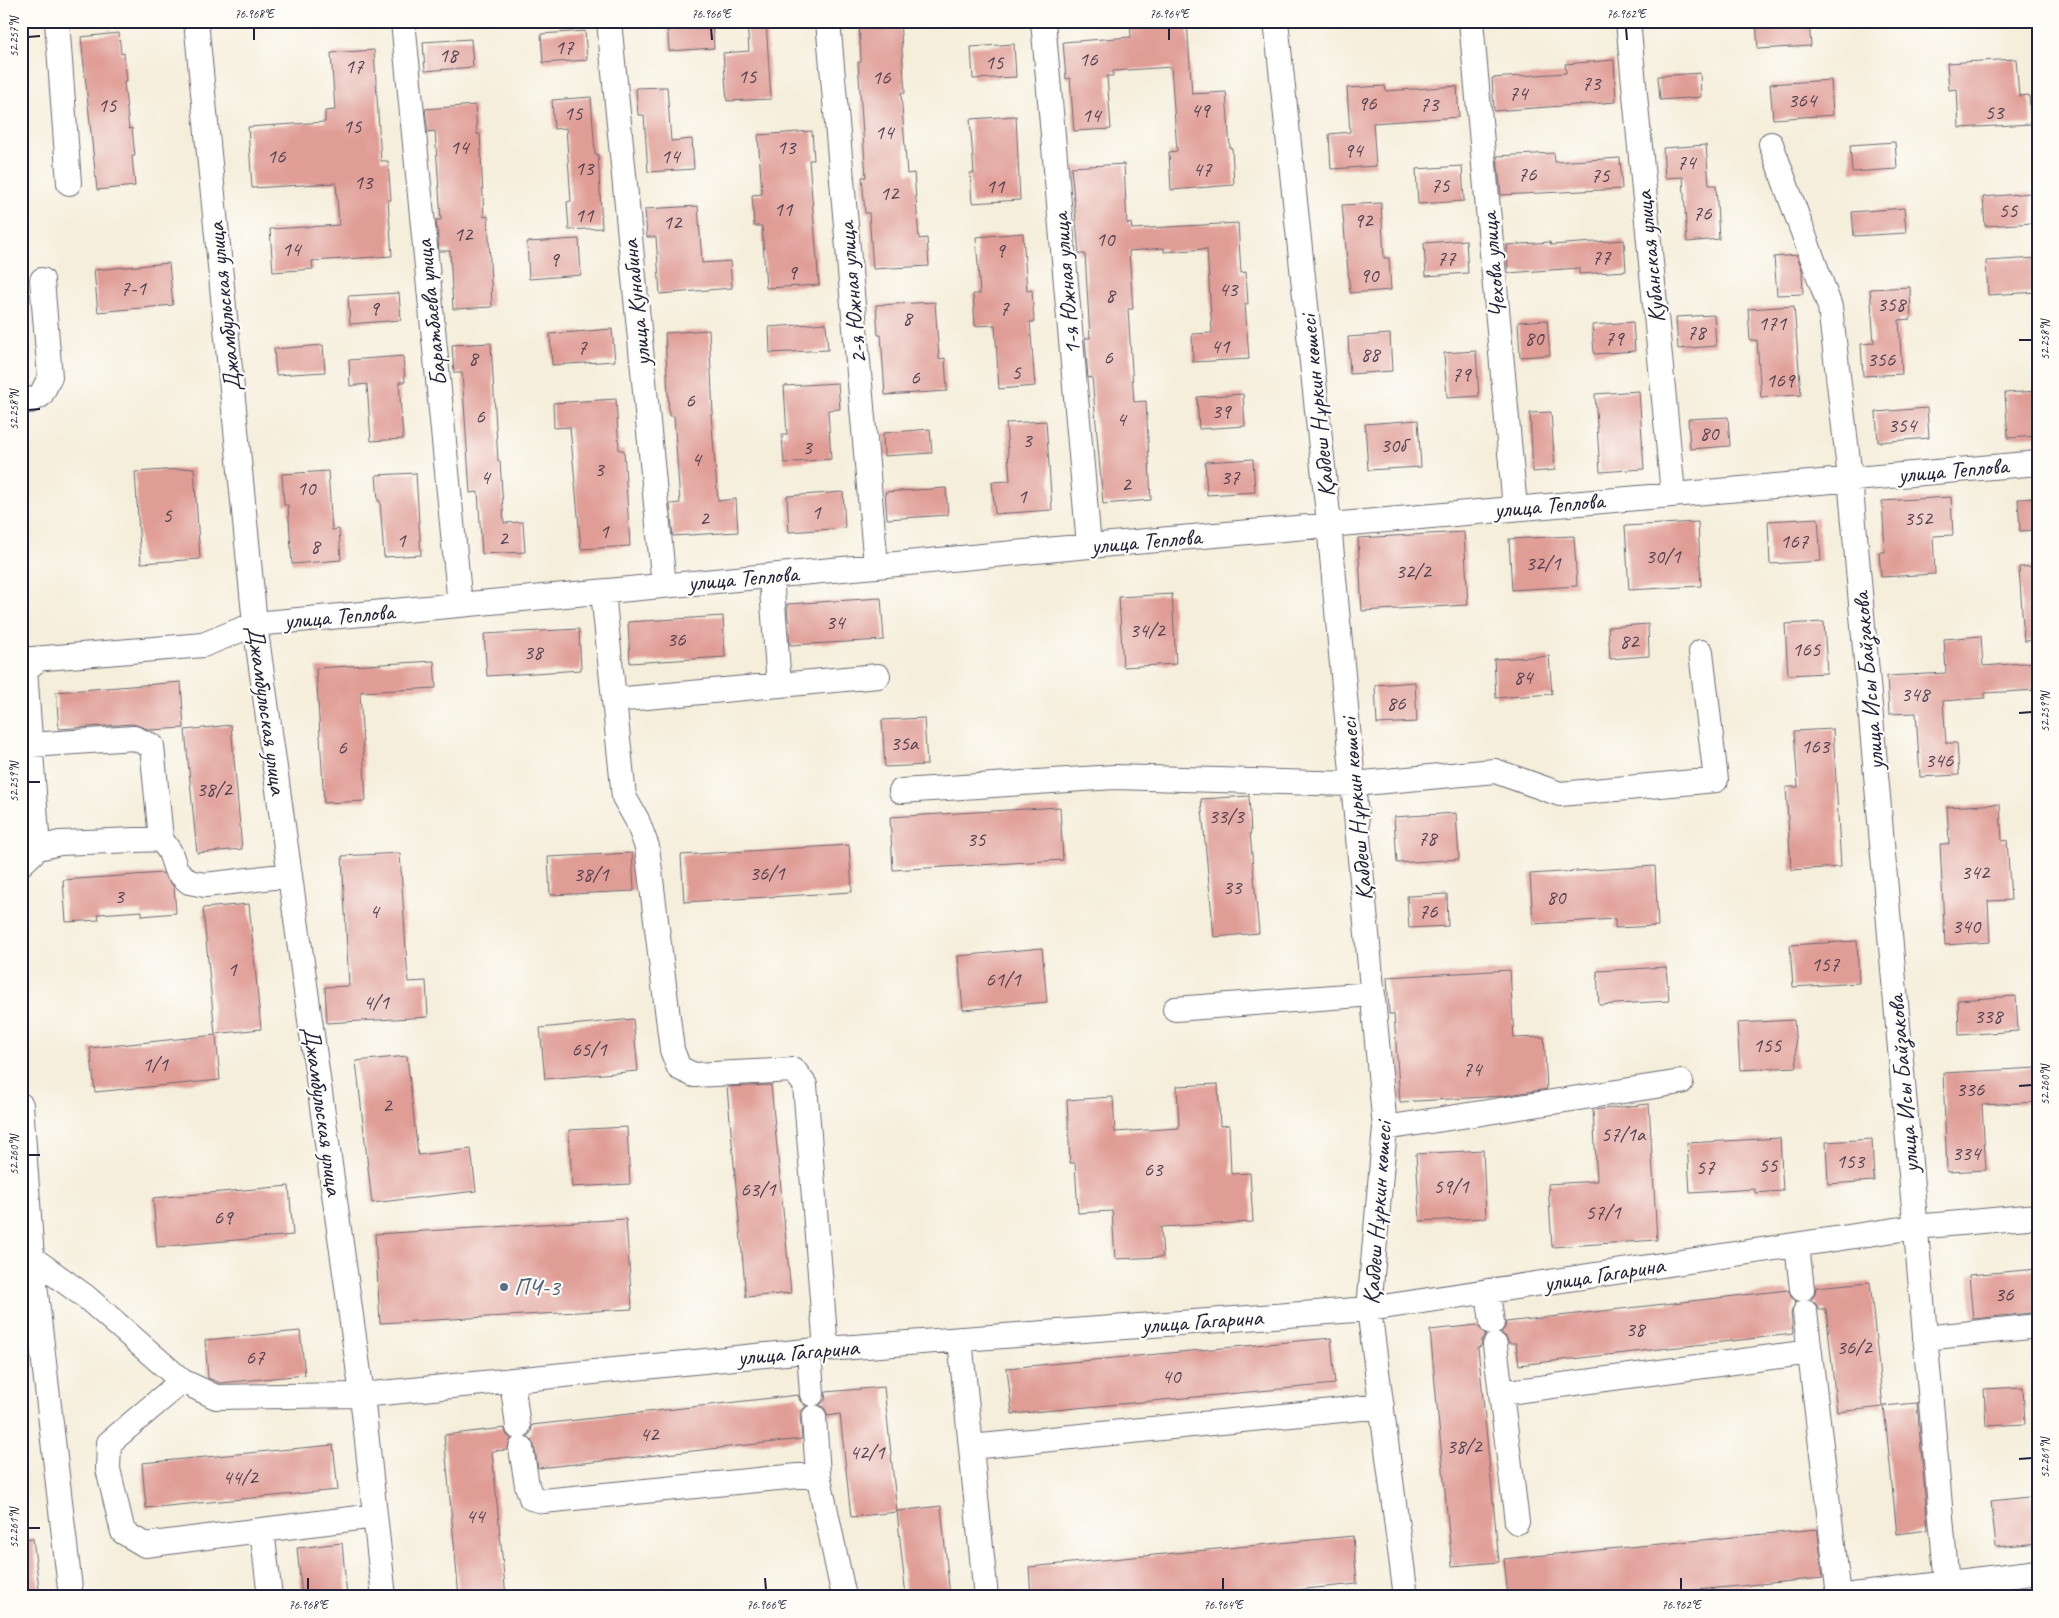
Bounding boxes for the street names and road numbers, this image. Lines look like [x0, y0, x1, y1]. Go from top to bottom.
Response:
street label: Кубанская улица [1628, 188, 1672, 324]
street label: 1-я Южная улица [1045, 209, 1087, 356]
street label: Чехова улица [1473, 209, 1513, 319]
street label: 2-я Южная улица [831, 218, 873, 365]
street label: Джамбульская улица [200, 219, 248, 393]
street label: Баратбаева улица [408, 237, 454, 388]
street label: улица Кунабина [614, 237, 658, 370]
street label: Қабдеш Нұркин көшесі [1292, 311, 1342, 499]
street label: улица Теплова [1895, 450, 2011, 490]
street label: улица Теплова [1491, 485, 1607, 525]
street label: улица Теплова [1088, 521, 1204, 561]
street label: улица Теплова [685, 558, 801, 598]
street label: улица Исы Байзакова [1845, 588, 1892, 773]
street label: улица Теплова [281, 596, 397, 636]
street label: Джамбульская улица [240, 624, 294, 798]
street label: Қабдеш Нұркин көшесі [1333, 714, 1379, 902]
street label: улица Исы Байзакова [1880, 991, 1927, 1176]
street label: Джамбульская улица [296, 1025, 350, 1199]
street label: Қабдеш Нұркин көшесі [1356, 1118, 1399, 1306]
street label: улица Гагарина [1540, 1249, 1668, 1299]
street label: улица Гагарина [1138, 1302, 1265, 1340]
street label: улица Гагарина [734, 1332, 861, 1372]

